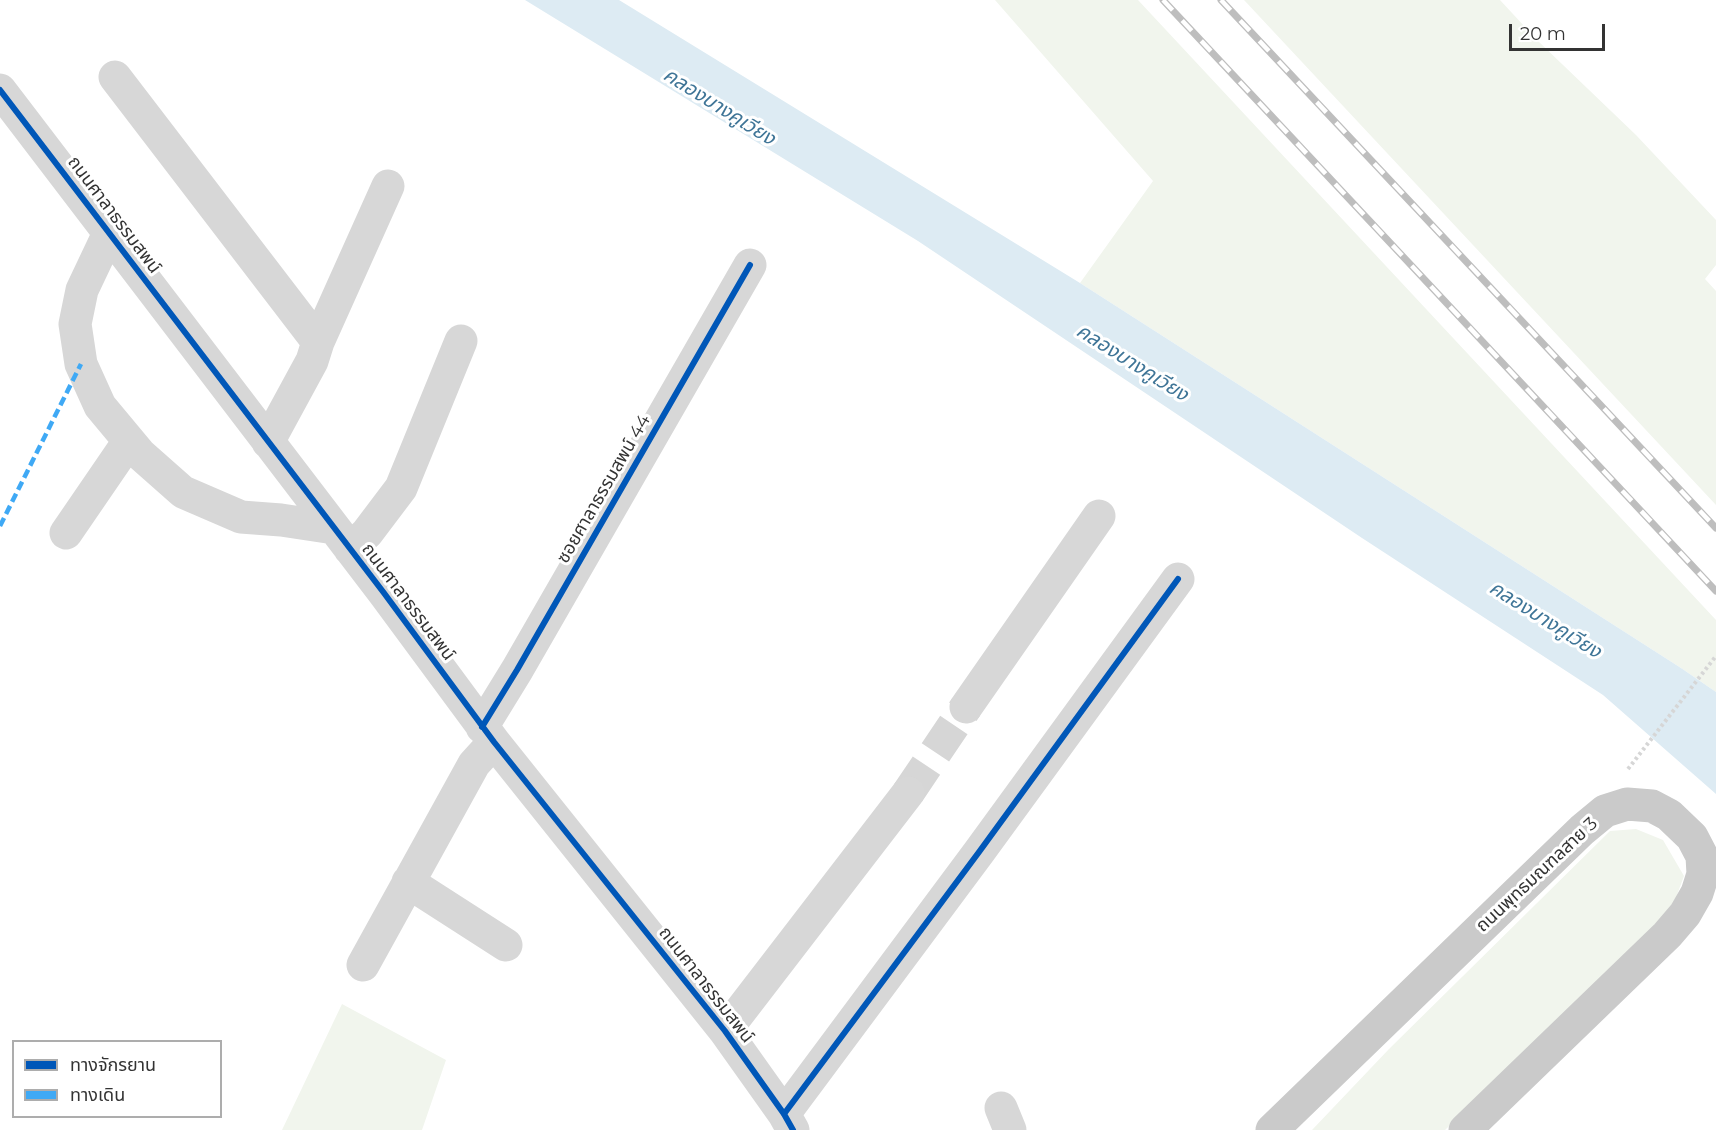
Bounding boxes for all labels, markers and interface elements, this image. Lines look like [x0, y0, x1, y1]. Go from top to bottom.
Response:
scale bar [1512, 12, 1608, 50]
text: 20 m [1520, 23, 1566, 45]
water label: คลองบางคูเวียง [659, 63, 779, 151]
street label: ถนนศาลาธรรมสพน์ [63, 152, 165, 278]
water label: คลองบางคูเวียง [1072, 319, 1192, 407]
street label: ซอยศาลาธรรมสพน์ 44 [553, 411, 655, 567]
street label: ถนนศาลาธรรมสพน์ [357, 539, 459, 665]
water label: คลองบางคูเวียง [1485, 576, 1605, 664]
street label: ถนนพุทธมณฑลสาย 3 [1472, 813, 1602, 937]
street label: ถนนศาลาธรรมสพน์ [654, 923, 758, 1047]
legend [12, 1040, 222, 1118]
text: ทางจักรยาน [70, 1054, 156, 1076]
text: ทางเดิน [70, 1084, 125, 1106]

